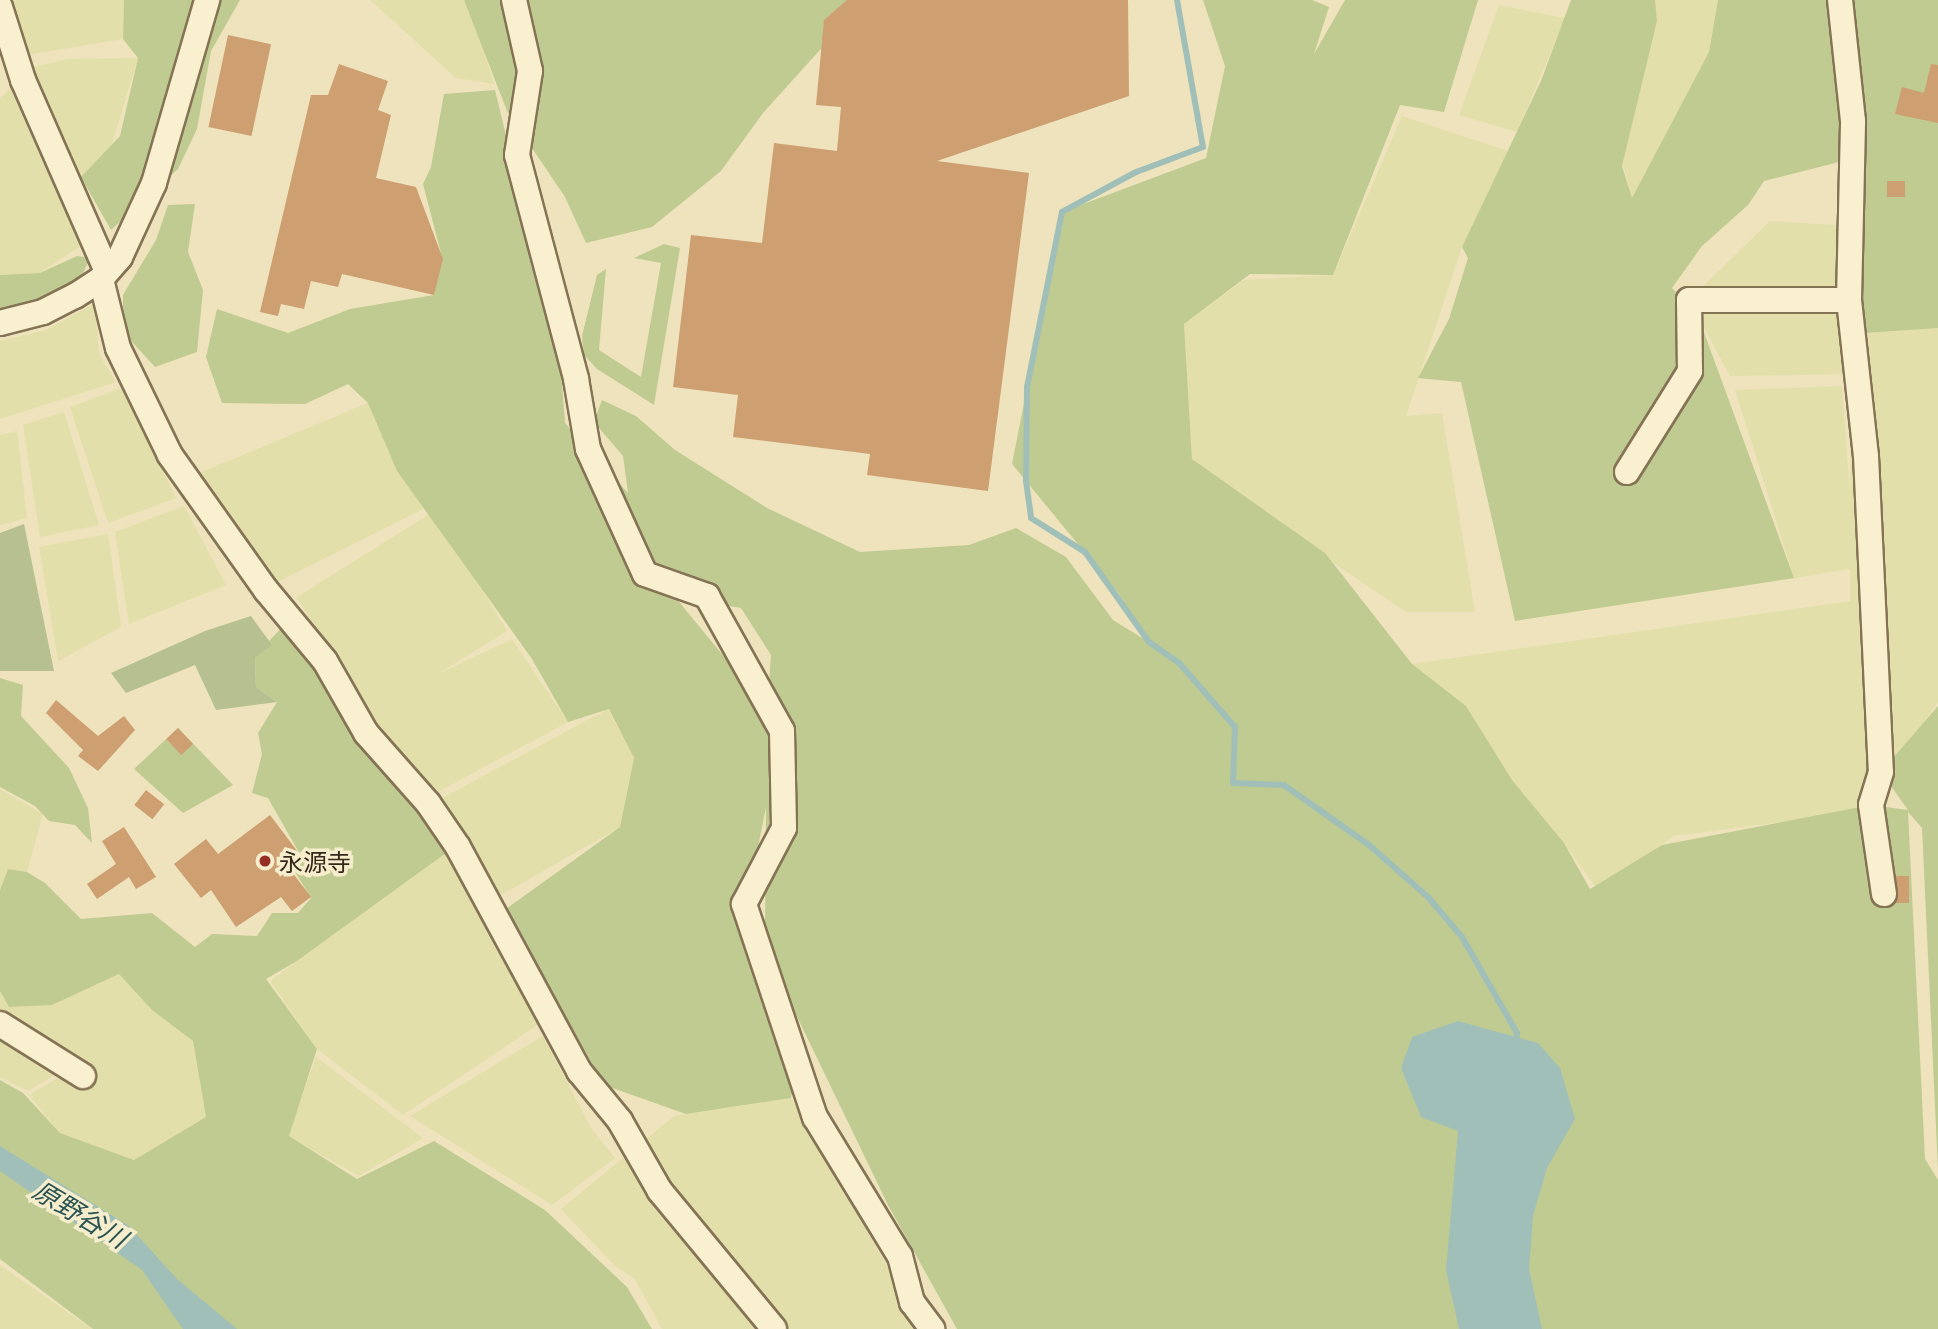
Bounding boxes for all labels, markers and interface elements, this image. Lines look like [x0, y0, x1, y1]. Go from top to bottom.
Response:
place label: 永源寺 [279, 847, 351, 875]
marker: 永源寺 [257, 853, 273, 869]
water label: 原野谷川 [28, 1173, 134, 1253]

